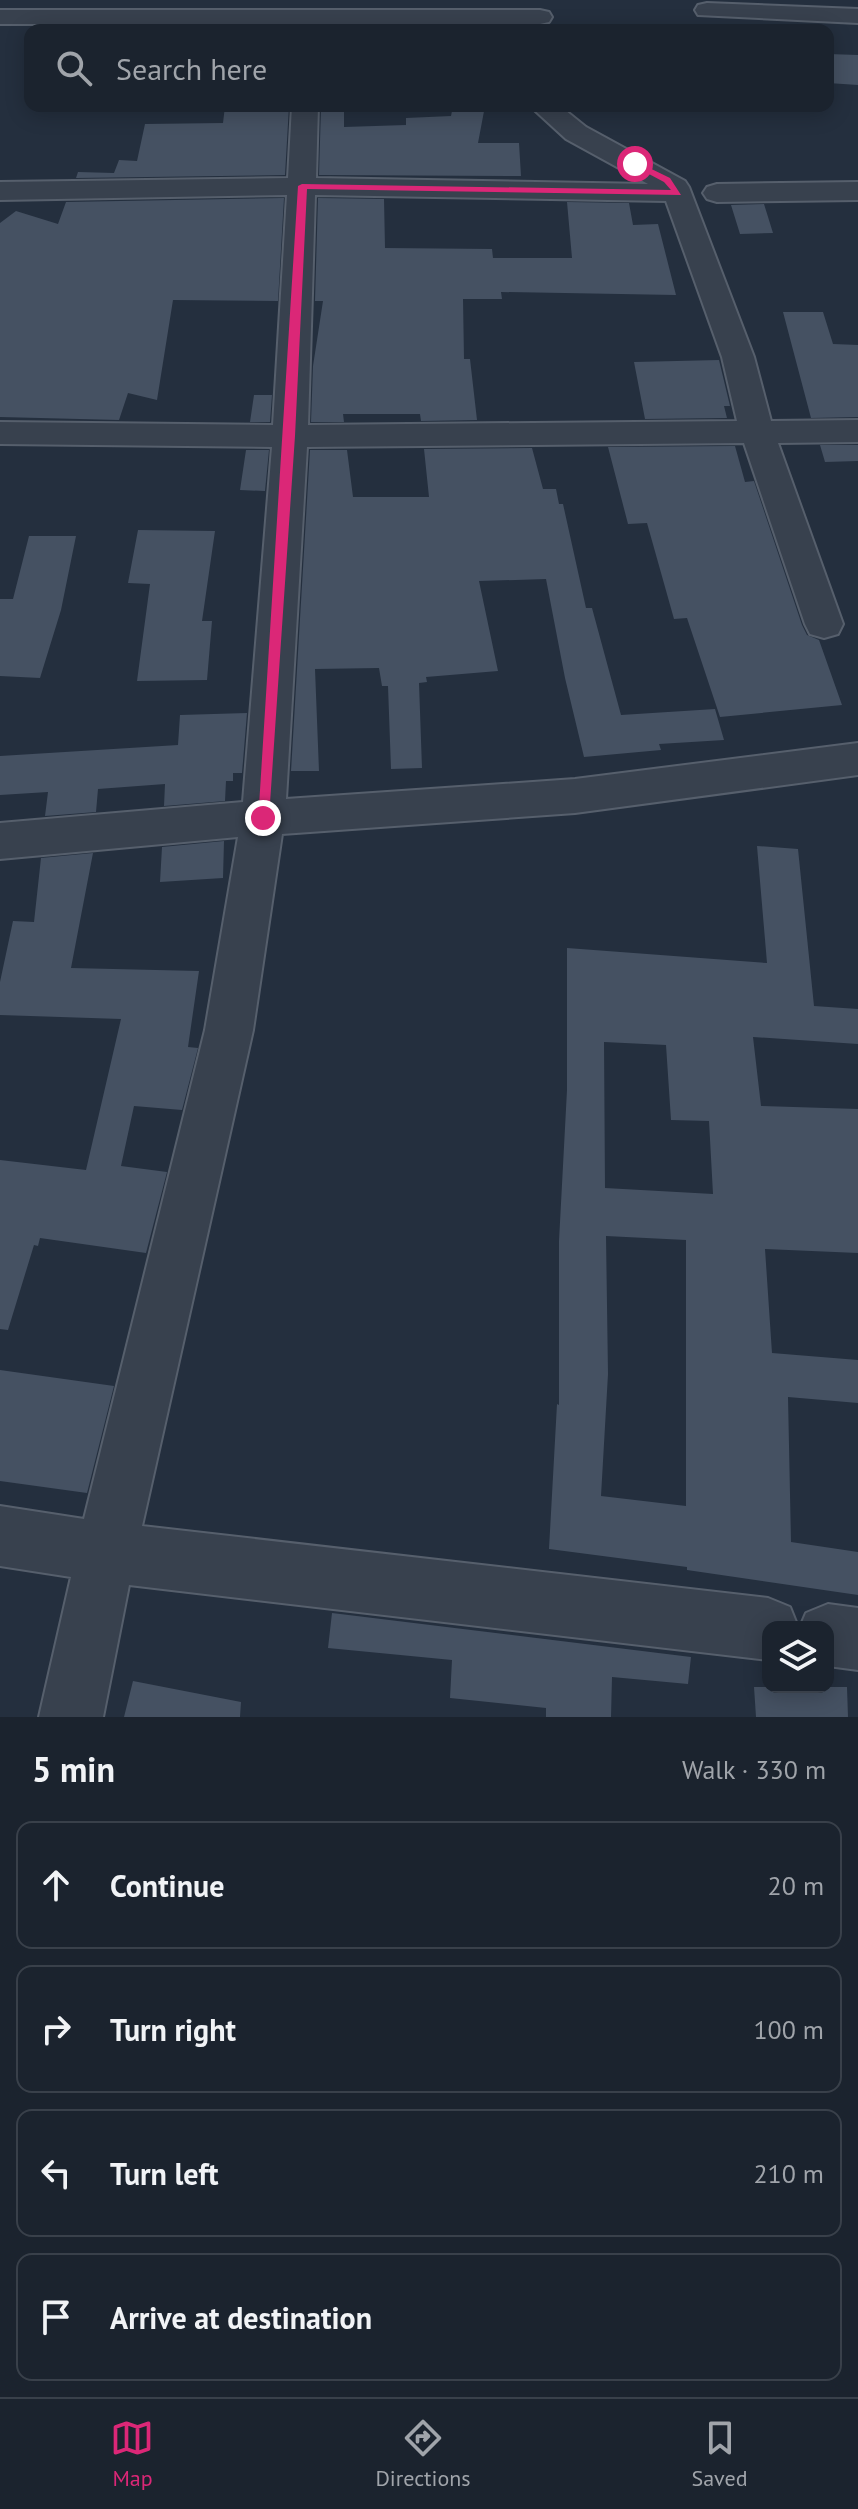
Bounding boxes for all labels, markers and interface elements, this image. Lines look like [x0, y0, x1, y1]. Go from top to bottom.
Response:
search box [24, 24, 834, 112]
icon: search [52, 46, 96, 90]
text: Search here [116, 49, 267, 88]
route start [617, 146, 653, 182]
route end [245, 800, 281, 836]
map controls [762, 1621, 834, 1693]
button: layers [762, 1621, 834, 1693]
text: 5 min [32, 1747, 115, 1791]
text: Walk · 330 m [682, 1753, 826, 1786]
icon: ahead [34, 1863, 78, 1907]
text: Continue [110, 1866, 224, 1905]
text: 20 m [768, 1869, 824, 1902]
icon: right [34, 2007, 78, 2051]
text: Turn right [110, 2010, 236, 2049]
text: 100 m [753, 2013, 824, 2046]
icon: left [34, 2151, 78, 2195]
text: Turn left [110, 2154, 218, 2193]
text: 210 m [753, 2157, 824, 2190]
icon: arrive [34, 2295, 78, 2339]
text: Arrive at destination [110, 2298, 372, 2337]
tab: Map [110, 2416, 154, 2492]
tab: Directions [375, 2416, 471, 2492]
tab: Saved [692, 2416, 747, 2492]

